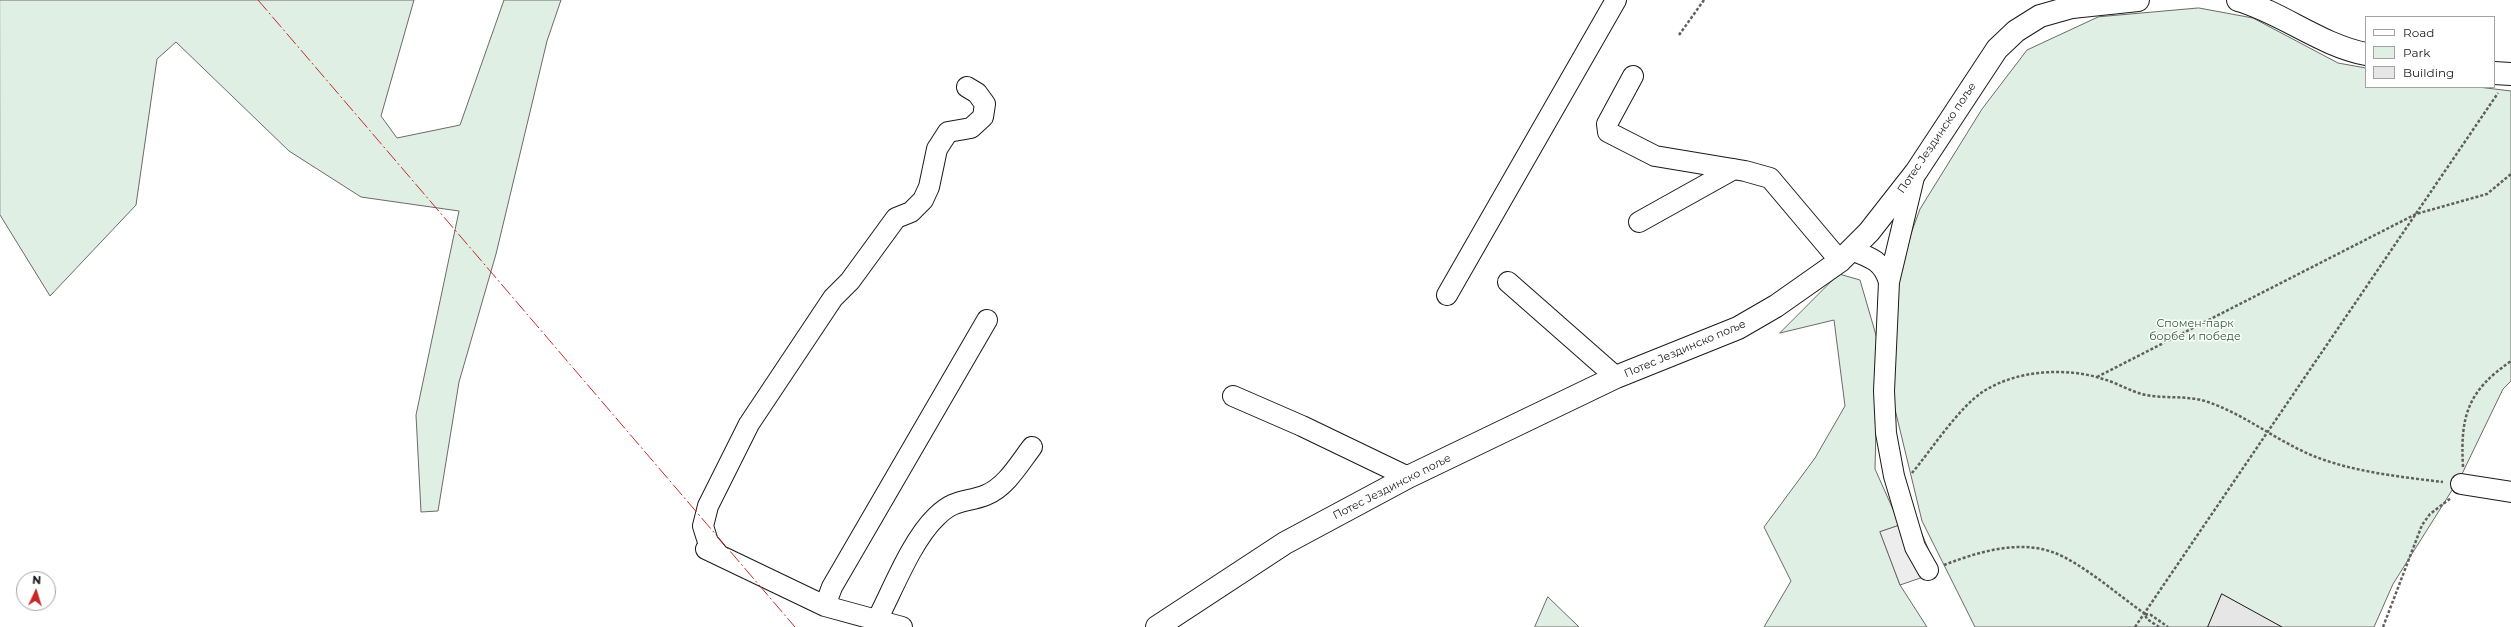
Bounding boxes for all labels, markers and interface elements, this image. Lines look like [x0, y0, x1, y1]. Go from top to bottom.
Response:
legend [2365, 16, 2495, 88]
text: Road [2403, 25, 2434, 40]
text: Park [2403, 45, 2430, 60]
text: Building [2403, 65, 2454, 80]
street label: Потес Јездинско поље [1895, 80, 1979, 196]
street label: Потес Јездинско поље [1622, 317, 1748, 381]
park label: Спомен-парк борбе и победе [2149, 317, 2241, 343]
street label: Потес Јездинско поље [1331, 451, 1453, 523]
north arrow [16, 571, 56, 611]
text: N [32, 573, 42, 587]

